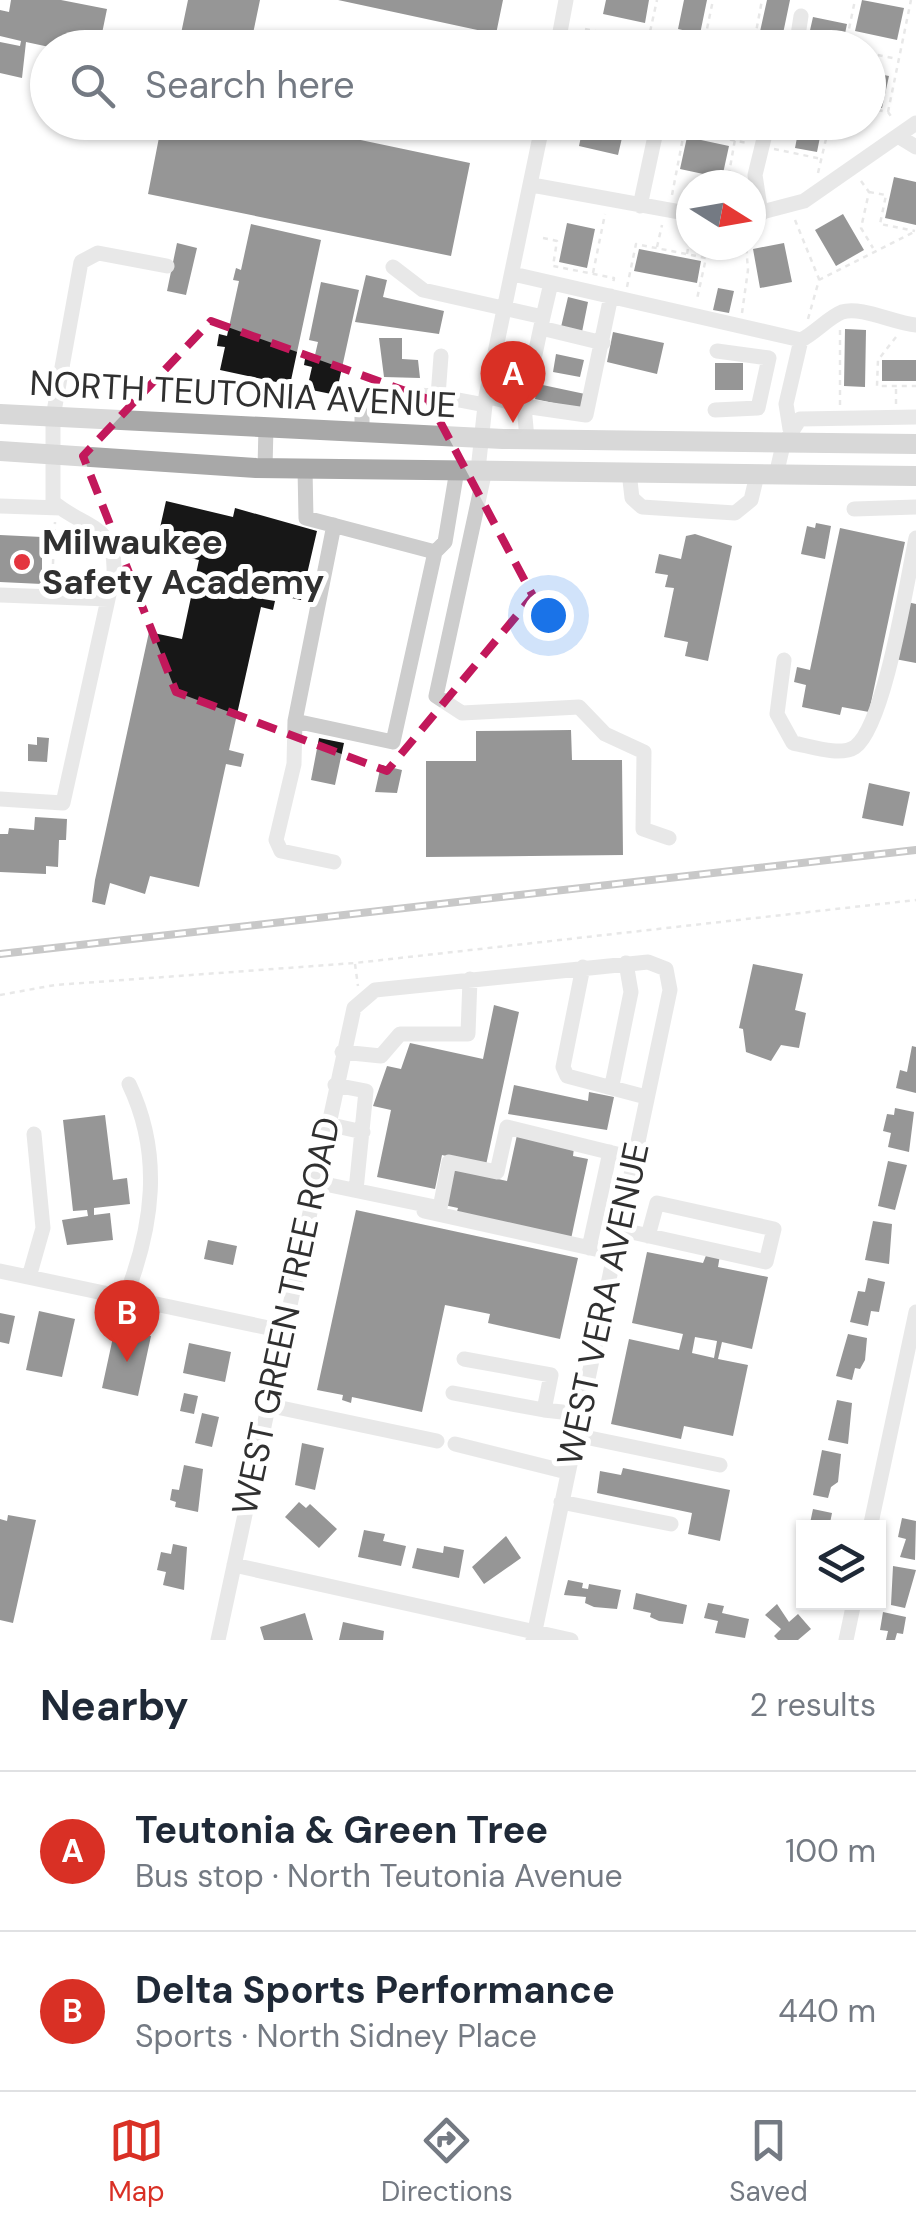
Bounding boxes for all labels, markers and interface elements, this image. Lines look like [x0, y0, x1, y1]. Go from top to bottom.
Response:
search box [30, 30, 886, 140]
icon: search [65, 58, 120, 113]
text: Search here [145, 60, 355, 110]
north arrow [676, 170, 766, 260]
pin: A [480, 340, 546, 423]
street label: NORTH TEUTONIA AVENUE [28, 360, 458, 428]
place label: Milwaukee Safety Academy [42, 519, 325, 605]
marker: Milwaukee Safety Academy [11, 551, 33, 573]
your location [523, 590, 574, 641]
street label: WEST GREEN TREE ROAD [221, 1113, 351, 1519]
street label: WEST VERA AVENUE [546, 1138, 660, 1470]
pin: B [94, 1280, 160, 1362]
map controls [796, 1520, 886, 1610]
button: layers [796, 1520, 886, 1610]
text: Nearby [40, 1678, 189, 1733]
text: 2 results [750, 1684, 876, 1726]
text: Teutonia & Green Tree [135, 1805, 548, 1855]
text: A [61, 1830, 84, 1872]
text: 100 m [785, 1830, 876, 1872]
text: Bus stop · North Teutonia Avenue [135, 1855, 623, 1897]
text: Delta Sports Performance [135, 1965, 615, 2015]
text: B [62, 1990, 83, 2032]
text: 440 m [778, 1990, 876, 2032]
text: Sports · North Sidney Place [135, 2015, 537, 2057]
tab: Map [108, 2113, 165, 2210]
tab: Directions [381, 2113, 513, 2210]
tab: Saved [729, 2113, 808, 2210]

